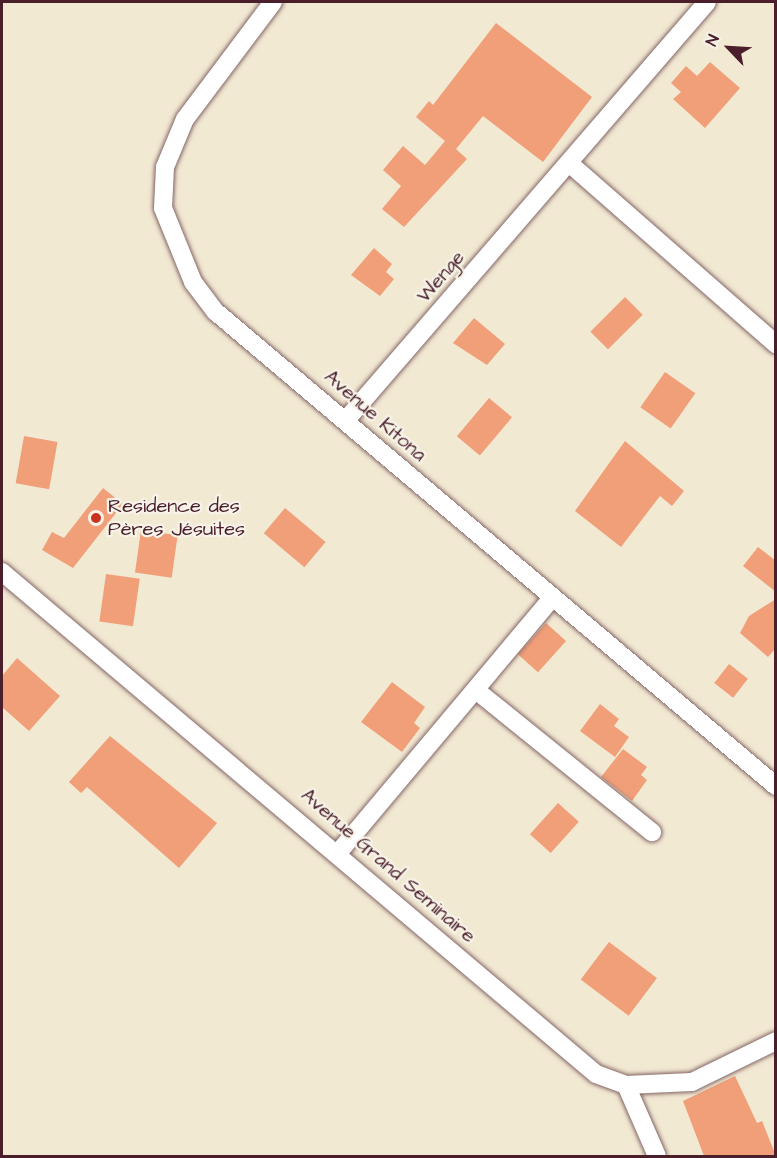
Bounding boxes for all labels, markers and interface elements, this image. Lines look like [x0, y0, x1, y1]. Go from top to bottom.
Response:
north arrow [699, 18, 759, 78]
text: N [701, 31, 725, 50]
street label: Wenge [412, 246, 470, 308]
street label: Avenue Kitona [319, 365, 431, 467]
place label: Residence des Pères Jésuites [108, 494, 245, 541]
marker: Residence des Pères Jésuites [89, 511, 103, 525]
street label: Avenue Grand Seminaire [296, 784, 480, 948]

